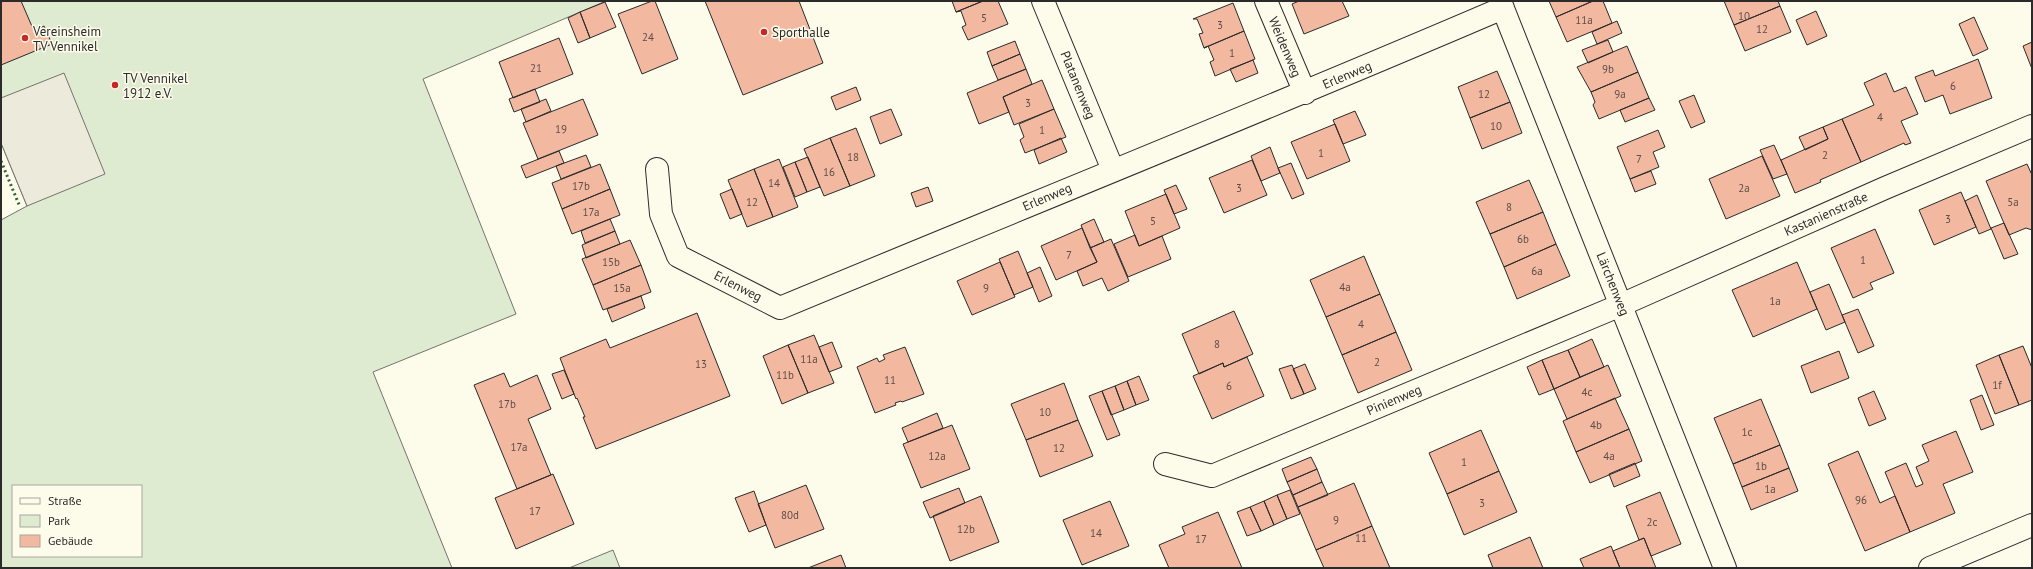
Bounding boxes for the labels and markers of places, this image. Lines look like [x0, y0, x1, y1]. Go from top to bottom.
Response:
place label: Vereinsheim TV Vennikel [32, 23, 101, 55]
place label: Sporthalle [772, 24, 830, 41]
marker: Sporthalle [759, 27, 769, 37]
marker: Vereinsheim TV Vennikel [20, 33, 30, 43]
place label: TV Vennikel 1912 e.V. [123, 70, 188, 102]
marker: TV Vennikel 1912 e.V. [110, 80, 120, 90]

